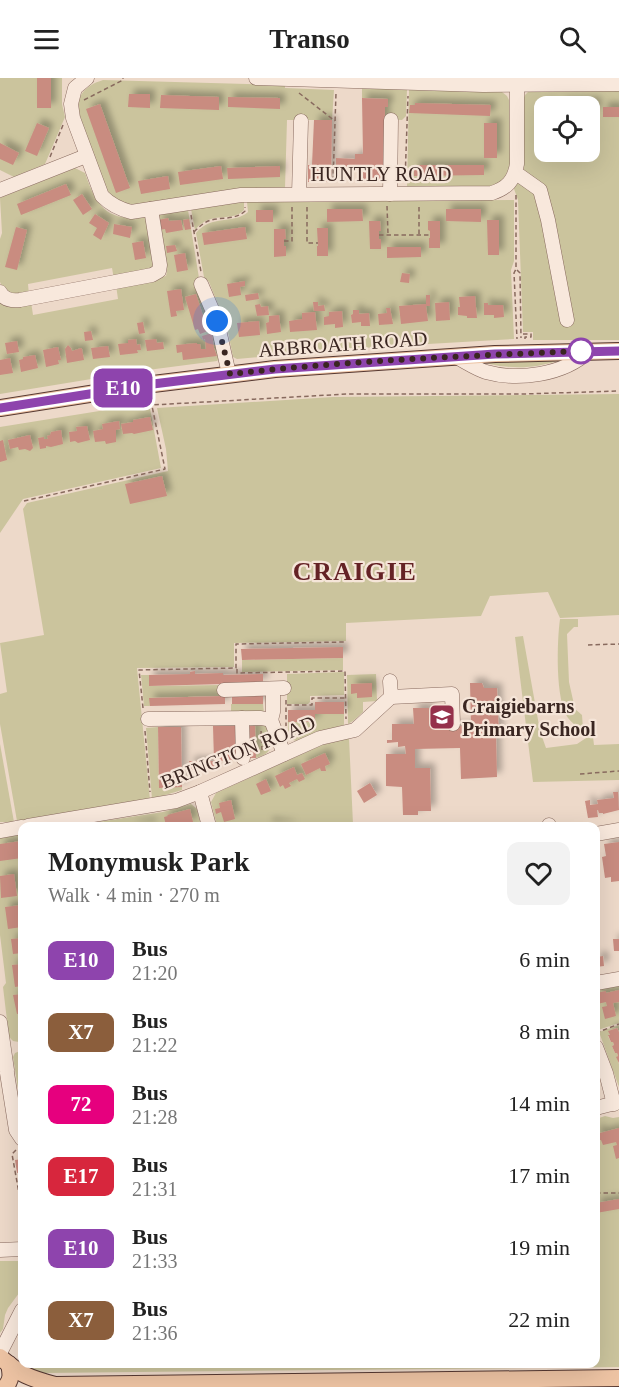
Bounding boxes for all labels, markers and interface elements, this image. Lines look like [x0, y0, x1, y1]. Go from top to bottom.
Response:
icon: menu [30, 23, 63, 56]
icon: search [556, 23, 589, 56]
text: Transo [269, 24, 350, 54]
map controls [534, 96, 600, 162]
button: locate [534, 96, 600, 162]
street label: HUNTLY ROAD [310, 163, 452, 185]
your location [202, 306, 232, 336]
street label: ARBROATH ROAD [258, 327, 428, 361]
unlabelled marker [568, 338, 594, 364]
line badge: E10 [88, 368, 158, 408]
text: E10 [105, 376, 141, 400]
district label: CRAIGIE [293, 557, 417, 586]
place label: Craigiebarns Primary School [462, 695, 596, 741]
school or university icon: Craigiebarns Primary School [427, 702, 457, 732]
street label: BRINGTON ROAD [158, 711, 318, 793]
button: heart [507, 842, 570, 905]
text: Monymusk Park [48, 846, 249, 877]
text: Walk · 4 min · 270 m [48, 884, 220, 906]
text: Bus [132, 936, 167, 961]
text: 6 min [519, 947, 570, 972]
text: E10 [63, 948, 99, 972]
text: 21:20 [132, 962, 178, 984]
text: Bus [132, 1008, 167, 1033]
text: 8 min [519, 1019, 570, 1044]
text: X7 [68, 1020, 94, 1044]
text: 21:22 [132, 1034, 178, 1056]
text: Bus [132, 1080, 167, 1105]
text: 14 min [508, 1091, 570, 1116]
text: 72 [71, 1092, 92, 1116]
text: 21:28 [132, 1106, 178, 1128]
text: Bus [132, 1152, 167, 1177]
text: 17 min [508, 1163, 570, 1188]
text: E17 [63, 1164, 99, 1188]
text: 21:31 [132, 1178, 178, 1200]
text: Bus [132, 1224, 167, 1249]
text: 19 min [508, 1235, 570, 1260]
text: E10 [63, 1236, 99, 1260]
text: 21:33 [132, 1250, 178, 1272]
text: Bus [132, 1296, 167, 1321]
text: 22 min [508, 1307, 570, 1332]
text: X7 [68, 1308, 94, 1332]
text: 21:36 [132, 1322, 178, 1344]

